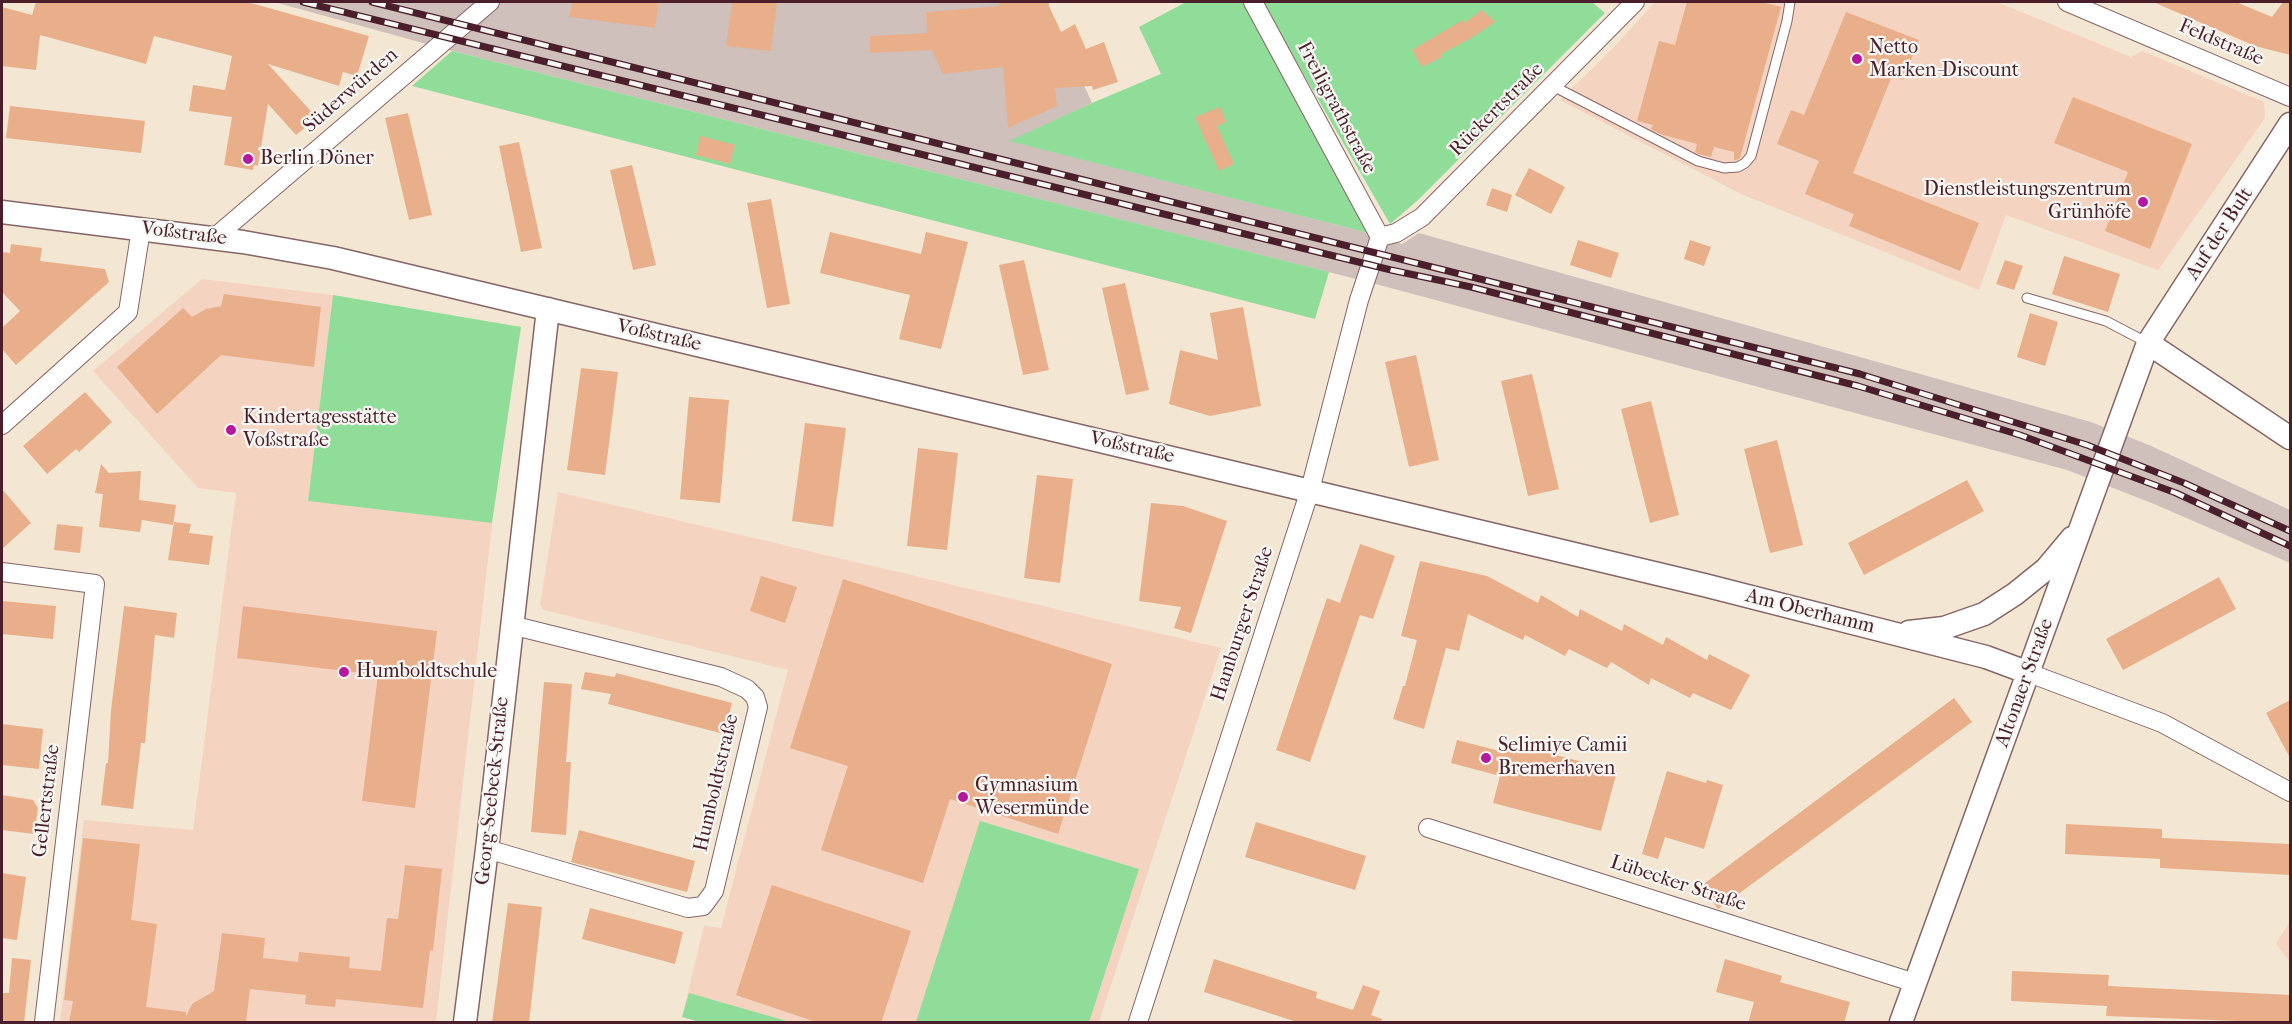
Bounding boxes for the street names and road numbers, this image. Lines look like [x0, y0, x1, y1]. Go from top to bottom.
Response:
street label: Feldstraße [2175, 14, 2267, 72]
street label: Freiligrathstraße [1291, 38, 1381, 178]
street label: Süderwürden [299, 43, 403, 139]
street label: Rückertstraße [1445, 58, 1549, 162]
street label: Auf der Bult [2181, 183, 2259, 285]
street label: Voßstraße [140, 217, 228, 251]
street label: Voßstraße [614, 315, 704, 357]
street label: Voßstraße [1087, 427, 1177, 469]
street label: Hamburger Straße [1207, 544, 1279, 704]
street label: Am Oberhamm [1743, 584, 1877, 640]
street label: Altonaer Straße [1991, 615, 2059, 751]
street label: Georg-Seebeck-Straße [471, 696, 515, 886]
street label: Humboldtstraße [690, 712, 744, 854]
street label: Gellertstraße [28, 743, 66, 859]
street label: Lübecker Straße [1607, 851, 1749, 917]

